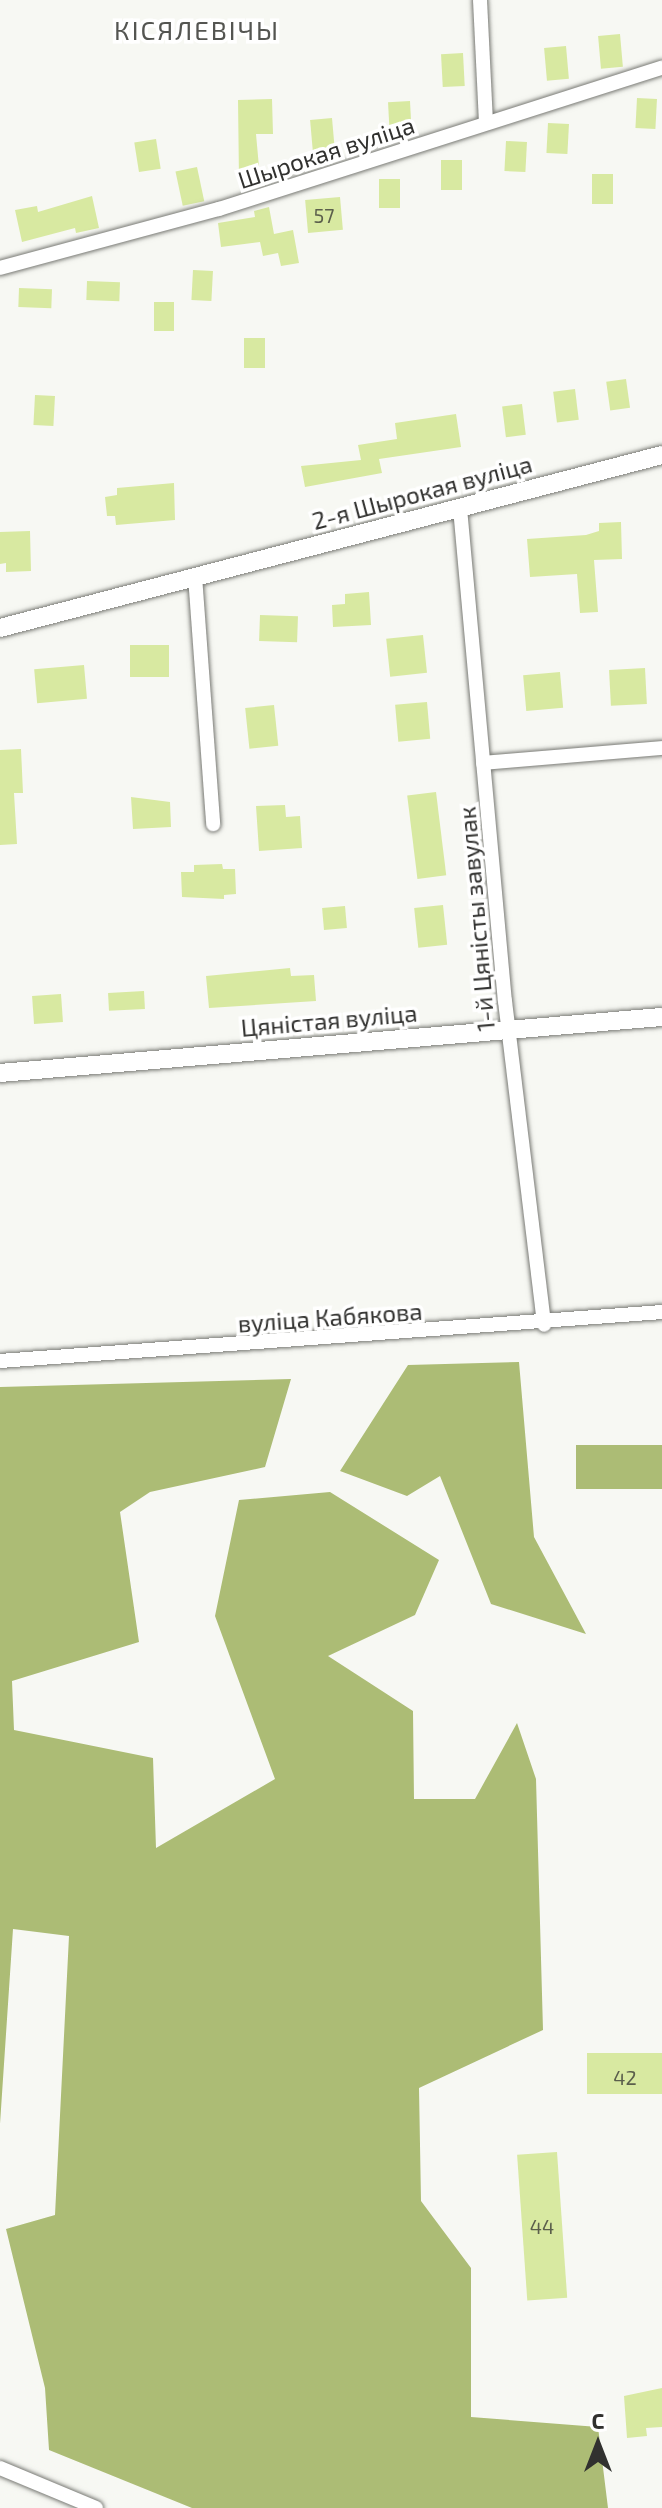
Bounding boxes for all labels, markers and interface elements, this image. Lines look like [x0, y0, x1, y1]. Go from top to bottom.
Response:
district label: КІСЯЛЕВІЧЫ [114, 14, 280, 46]
street label: Шырокая вуліца [234, 110, 418, 194]
house number: 57 [314, 203, 334, 227]
street label: 2-я Шырокая вуліца [309, 449, 535, 535]
street label: 1-й Цяністы завулак [452, 805, 500, 1033]
street label: Цяністая вуліца [240, 998, 418, 1042]
street label: вуліца Кабякова [237, 1296, 423, 1338]
house number: 42 [613, 2065, 637, 2089]
house number: 44 [530, 2214, 554, 2238]
north arrow [558, 2404, 638, 2484]
text: С [592, 2407, 604, 2433]

